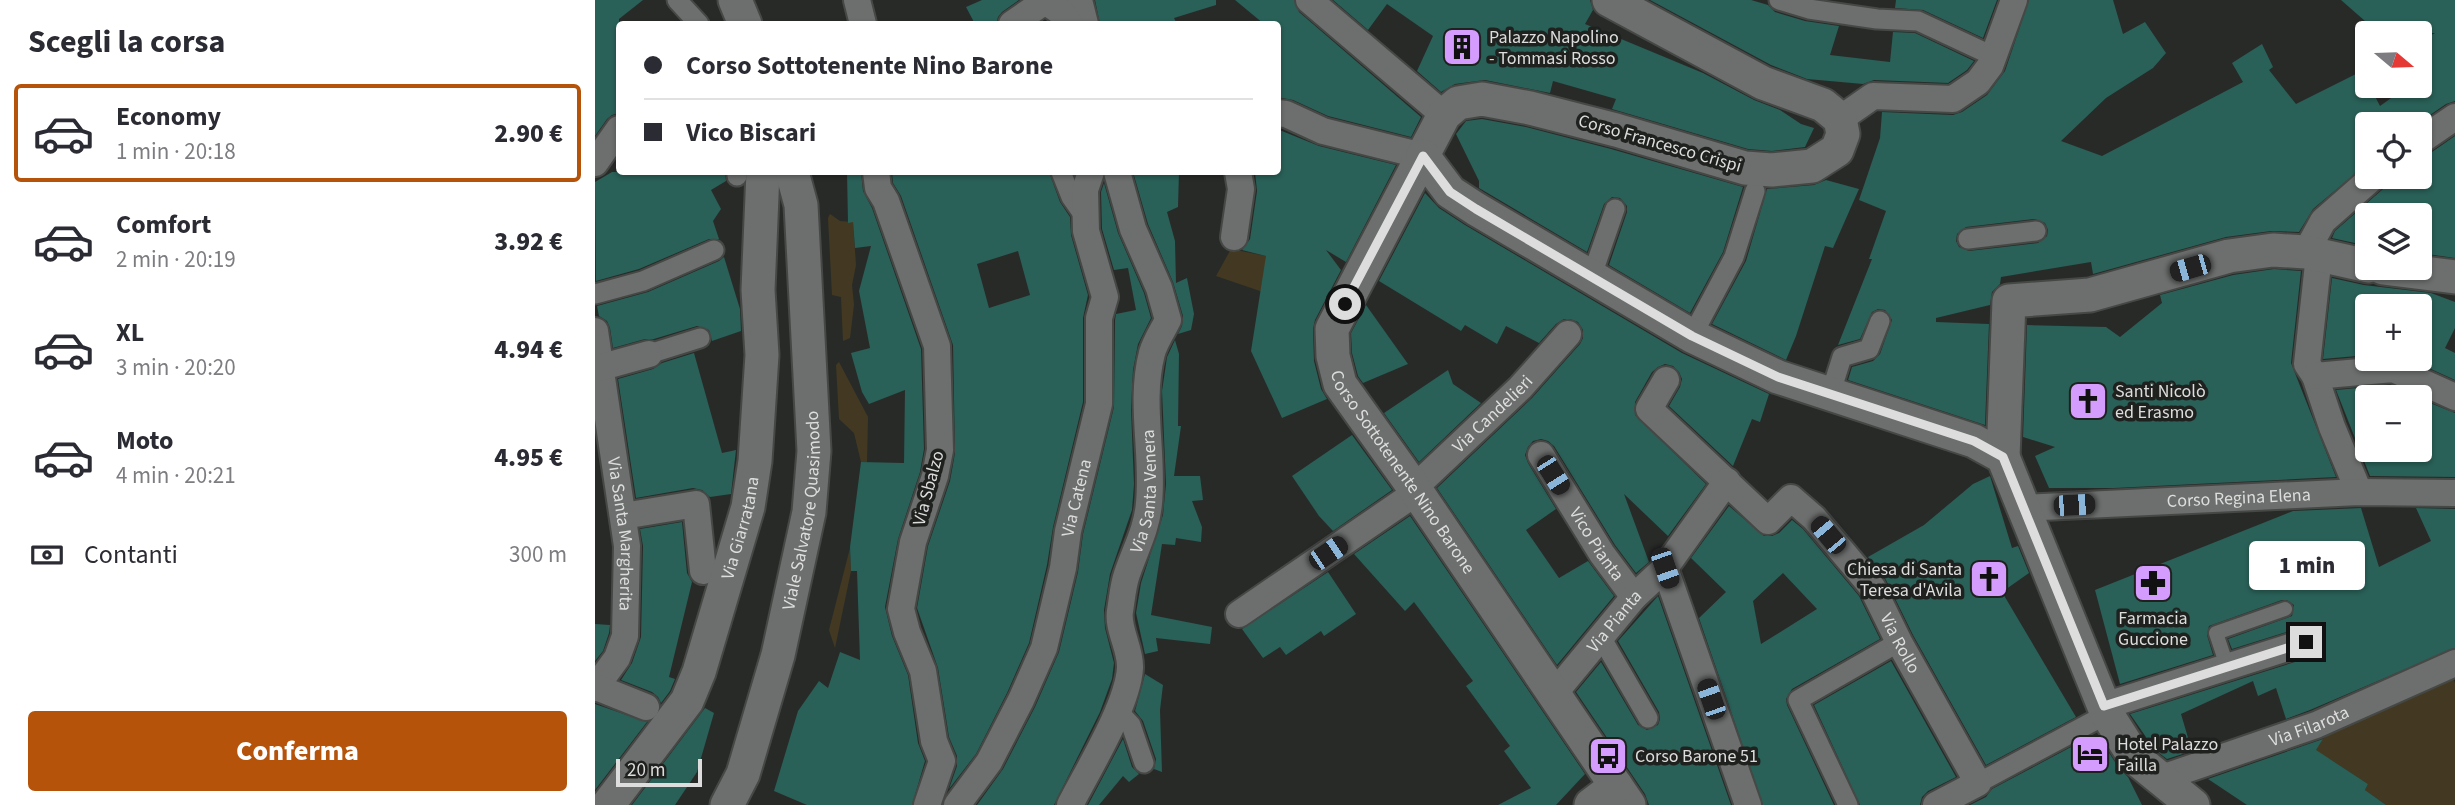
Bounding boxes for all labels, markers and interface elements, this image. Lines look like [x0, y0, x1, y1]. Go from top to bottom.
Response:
text: Scegli la corsa [28, 19, 225, 65]
north arrow [2355, 21, 2433, 98]
map controls [2355, 21, 2432, 462]
place label: Palazzo Napolino - Tommasi Rosso [1489, 25, 1619, 71]
building icon: Palazzo Napolino - Tommasi Rosso [1441, 26, 1483, 68]
text: Corso Sottotenente Nino Barone [686, 47, 1053, 84]
text: Economy [116, 98, 221, 135]
icon: car [32, 102, 95, 165]
street label: Corso Francesco Crispi [1575, 108, 1744, 179]
button: locate [2355, 112, 2432, 189]
text: Vico Biscari [686, 114, 816, 151]
text: 2.90 € [494, 115, 563, 152]
text: 1 min · 20:18 [116, 135, 236, 168]
button: layers [2355, 203, 2432, 280]
text: Comfort [116, 206, 211, 243]
icon: car [32, 210, 95, 273]
text: 3.92 € [494, 223, 563, 260]
text: 2 min · 20:19 [116, 243, 236, 276]
car [2167, 252, 2214, 284]
route start [1329, 288, 1361, 320]
button: + [2355, 294, 2432, 371]
text: XL [116, 314, 144, 351]
icon: car [32, 318, 95, 381]
text: 4.94 € [494, 331, 563, 368]
text: 3 min · 20:20 [116, 351, 236, 384]
street label: Corso Sottotenente Nino Barone [1324, 368, 1481, 579]
street label: Via Candelieri [1447, 370, 1539, 459]
place label: Santi Nicolò ed Erasmo [2115, 379, 2206, 425]
church icon: Santi Nicolò ed Erasmo [2067, 380, 2109, 422]
button: − [2355, 385, 2432, 462]
street label: Viale Salvatore Quasimodo [776, 410, 827, 613]
text: Moto [116, 422, 173, 459]
icon: car [32, 426, 95, 489]
street label: Via Santa Venera [1124, 429, 1163, 557]
text: 4.95 € [494, 439, 563, 476]
street label: Via Sbalzo [906, 448, 950, 528]
car [1533, 452, 1574, 498]
street label: Via Santa Margherita [601, 455, 639, 611]
street label: Via Catena [1055, 456, 1098, 538]
text: 4 min · 20:21 [116, 459, 236, 492]
street label: Via Giarratana [715, 475, 765, 583]
street label: Corso Regina Elena [2166, 482, 2311, 514]
car [2053, 493, 2096, 517]
street label: Vico Pianta [1563, 503, 1630, 586]
car [1807, 512, 1850, 558]
car [1305, 533, 1352, 573]
icon: cash [28, 536, 66, 574]
text: Contanti [84, 536, 178, 573]
text: 300 m [509, 538, 567, 571]
callout: 1 min [2248, 540, 2364, 590]
car [1649, 545, 1682, 591]
text: 1 min [2279, 549, 2335, 582]
place label: Chiesa di Santa Teresa d'Avila [1847, 557, 1962, 603]
church icon: Chiesa di Santa Teresa d'Avila [1968, 558, 2010, 600]
pharmacy icon: Farmacia Guccione [2132, 562, 2174, 604]
street label: Via Pianta [1581, 584, 1647, 658]
place label: Farmacia Guccione [2118, 606, 2188, 652]
street label: Via Rollo [1874, 609, 1926, 678]
route end [2290, 626, 2322, 658]
car [1695, 676, 1728, 722]
street label: Via Filarota [2266, 700, 2353, 753]
button: Conferma [28, 711, 567, 791]
place label: Hotel Palazzo Failla [2117, 732, 2218, 778]
hotel icon: Hotel Palazzo Failla [2069, 733, 2111, 775]
bus stop icon: Corso Barone 51 [1587, 735, 1629, 777]
place label: Corso Barone 51 [1635, 744, 1758, 769]
scale bar [616, 756, 702, 788]
text: 20 m [627, 757, 665, 784]

